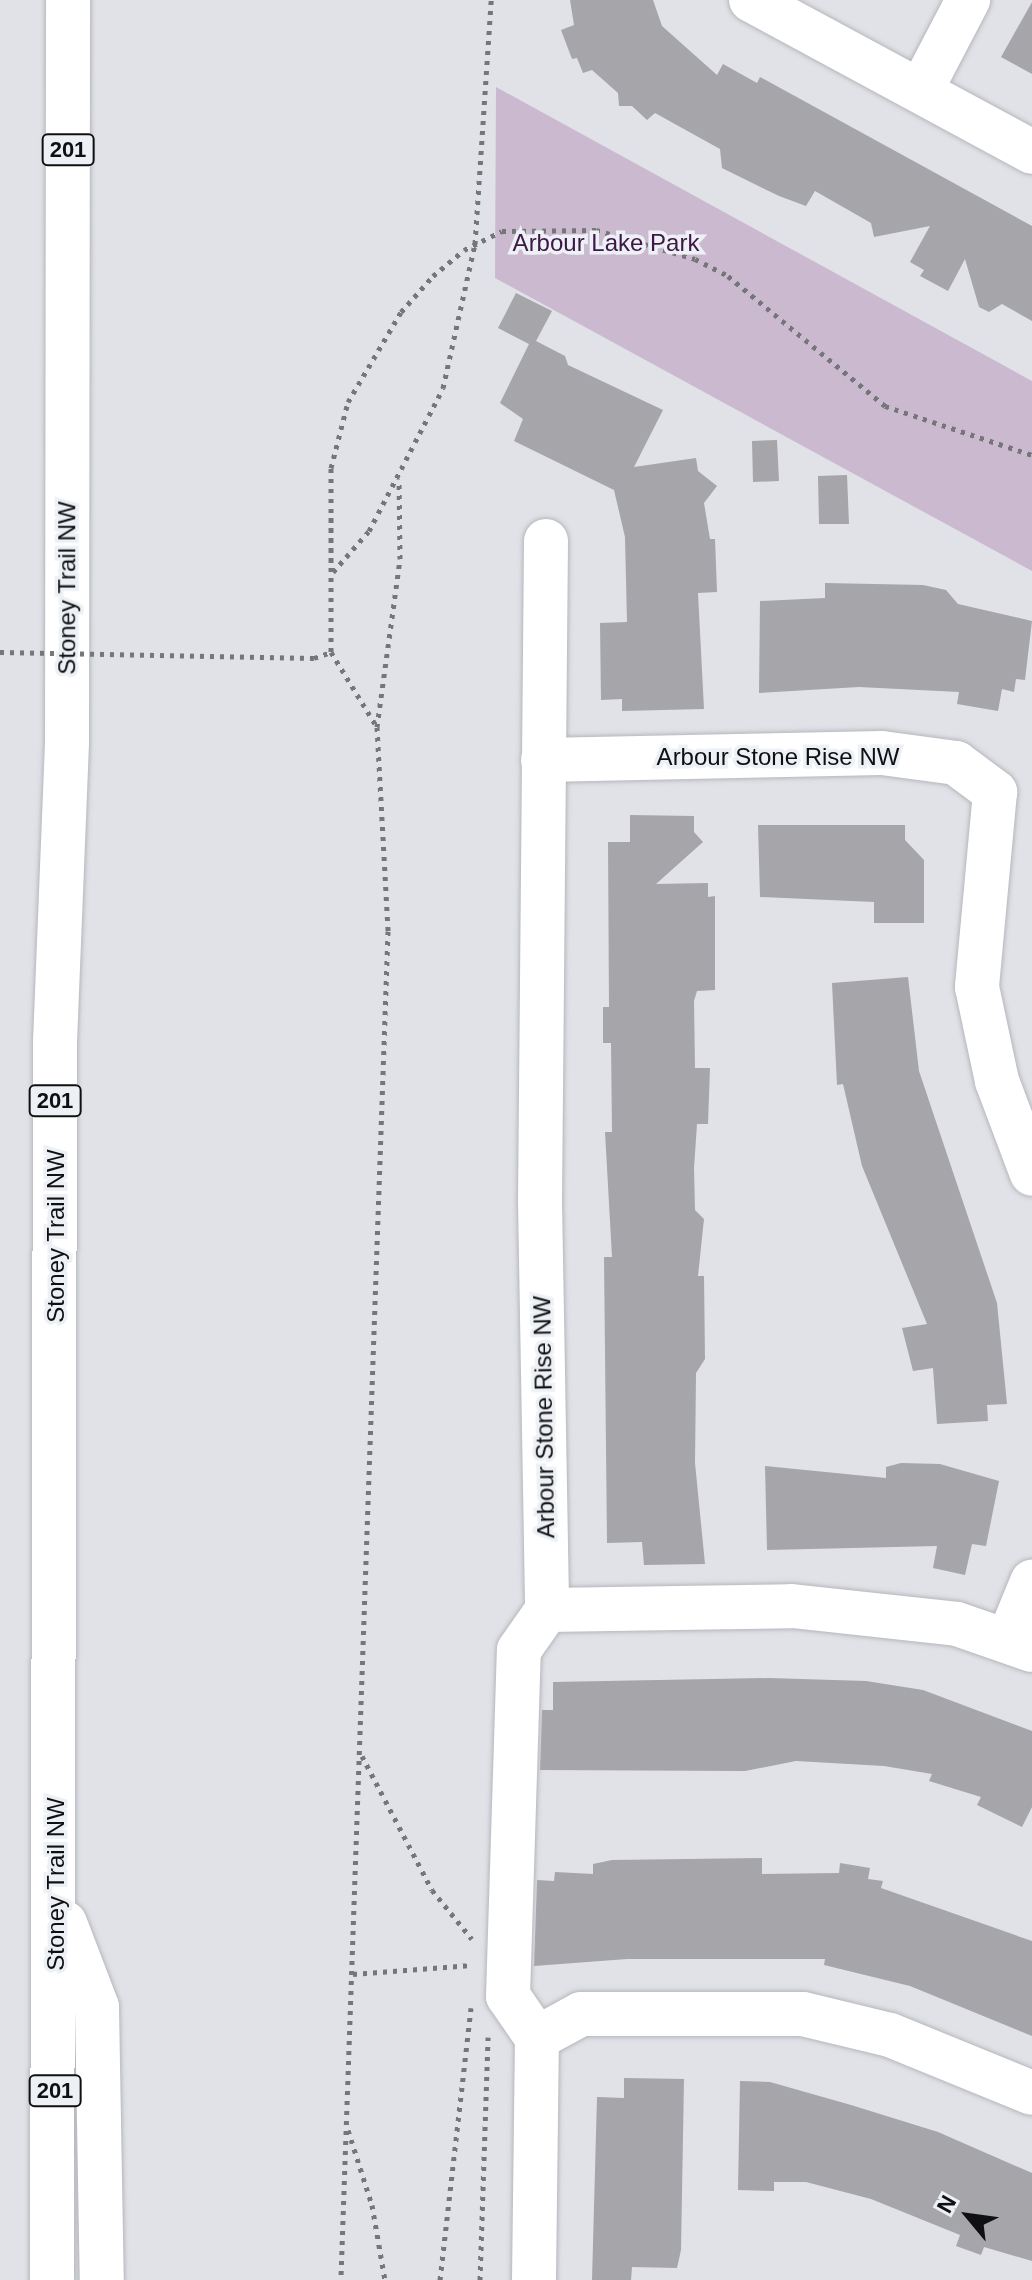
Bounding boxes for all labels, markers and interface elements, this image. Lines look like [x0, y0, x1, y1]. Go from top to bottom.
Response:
road number: 201 [40, 132, 96, 168]
park label: Arbour Lake Park [513, 229, 699, 257]
street label: Stoney Trail NW [53, 501, 81, 675]
street label: Arbour Stone Rise NW [657, 743, 899, 771]
road number: 201 [27, 1083, 83, 1119]
street label: Stoney Trail NW [42, 1149, 70, 1323]
street label: Arbour Stone Rise NW [527, 1295, 561, 1539]
street label: Stoney Trail NW [42, 1797, 70, 1971]
road number: 201 [27, 2073, 83, 2109]
north arrow [928, 2176, 1008, 2256]
text: N [932, 2191, 961, 2217]

